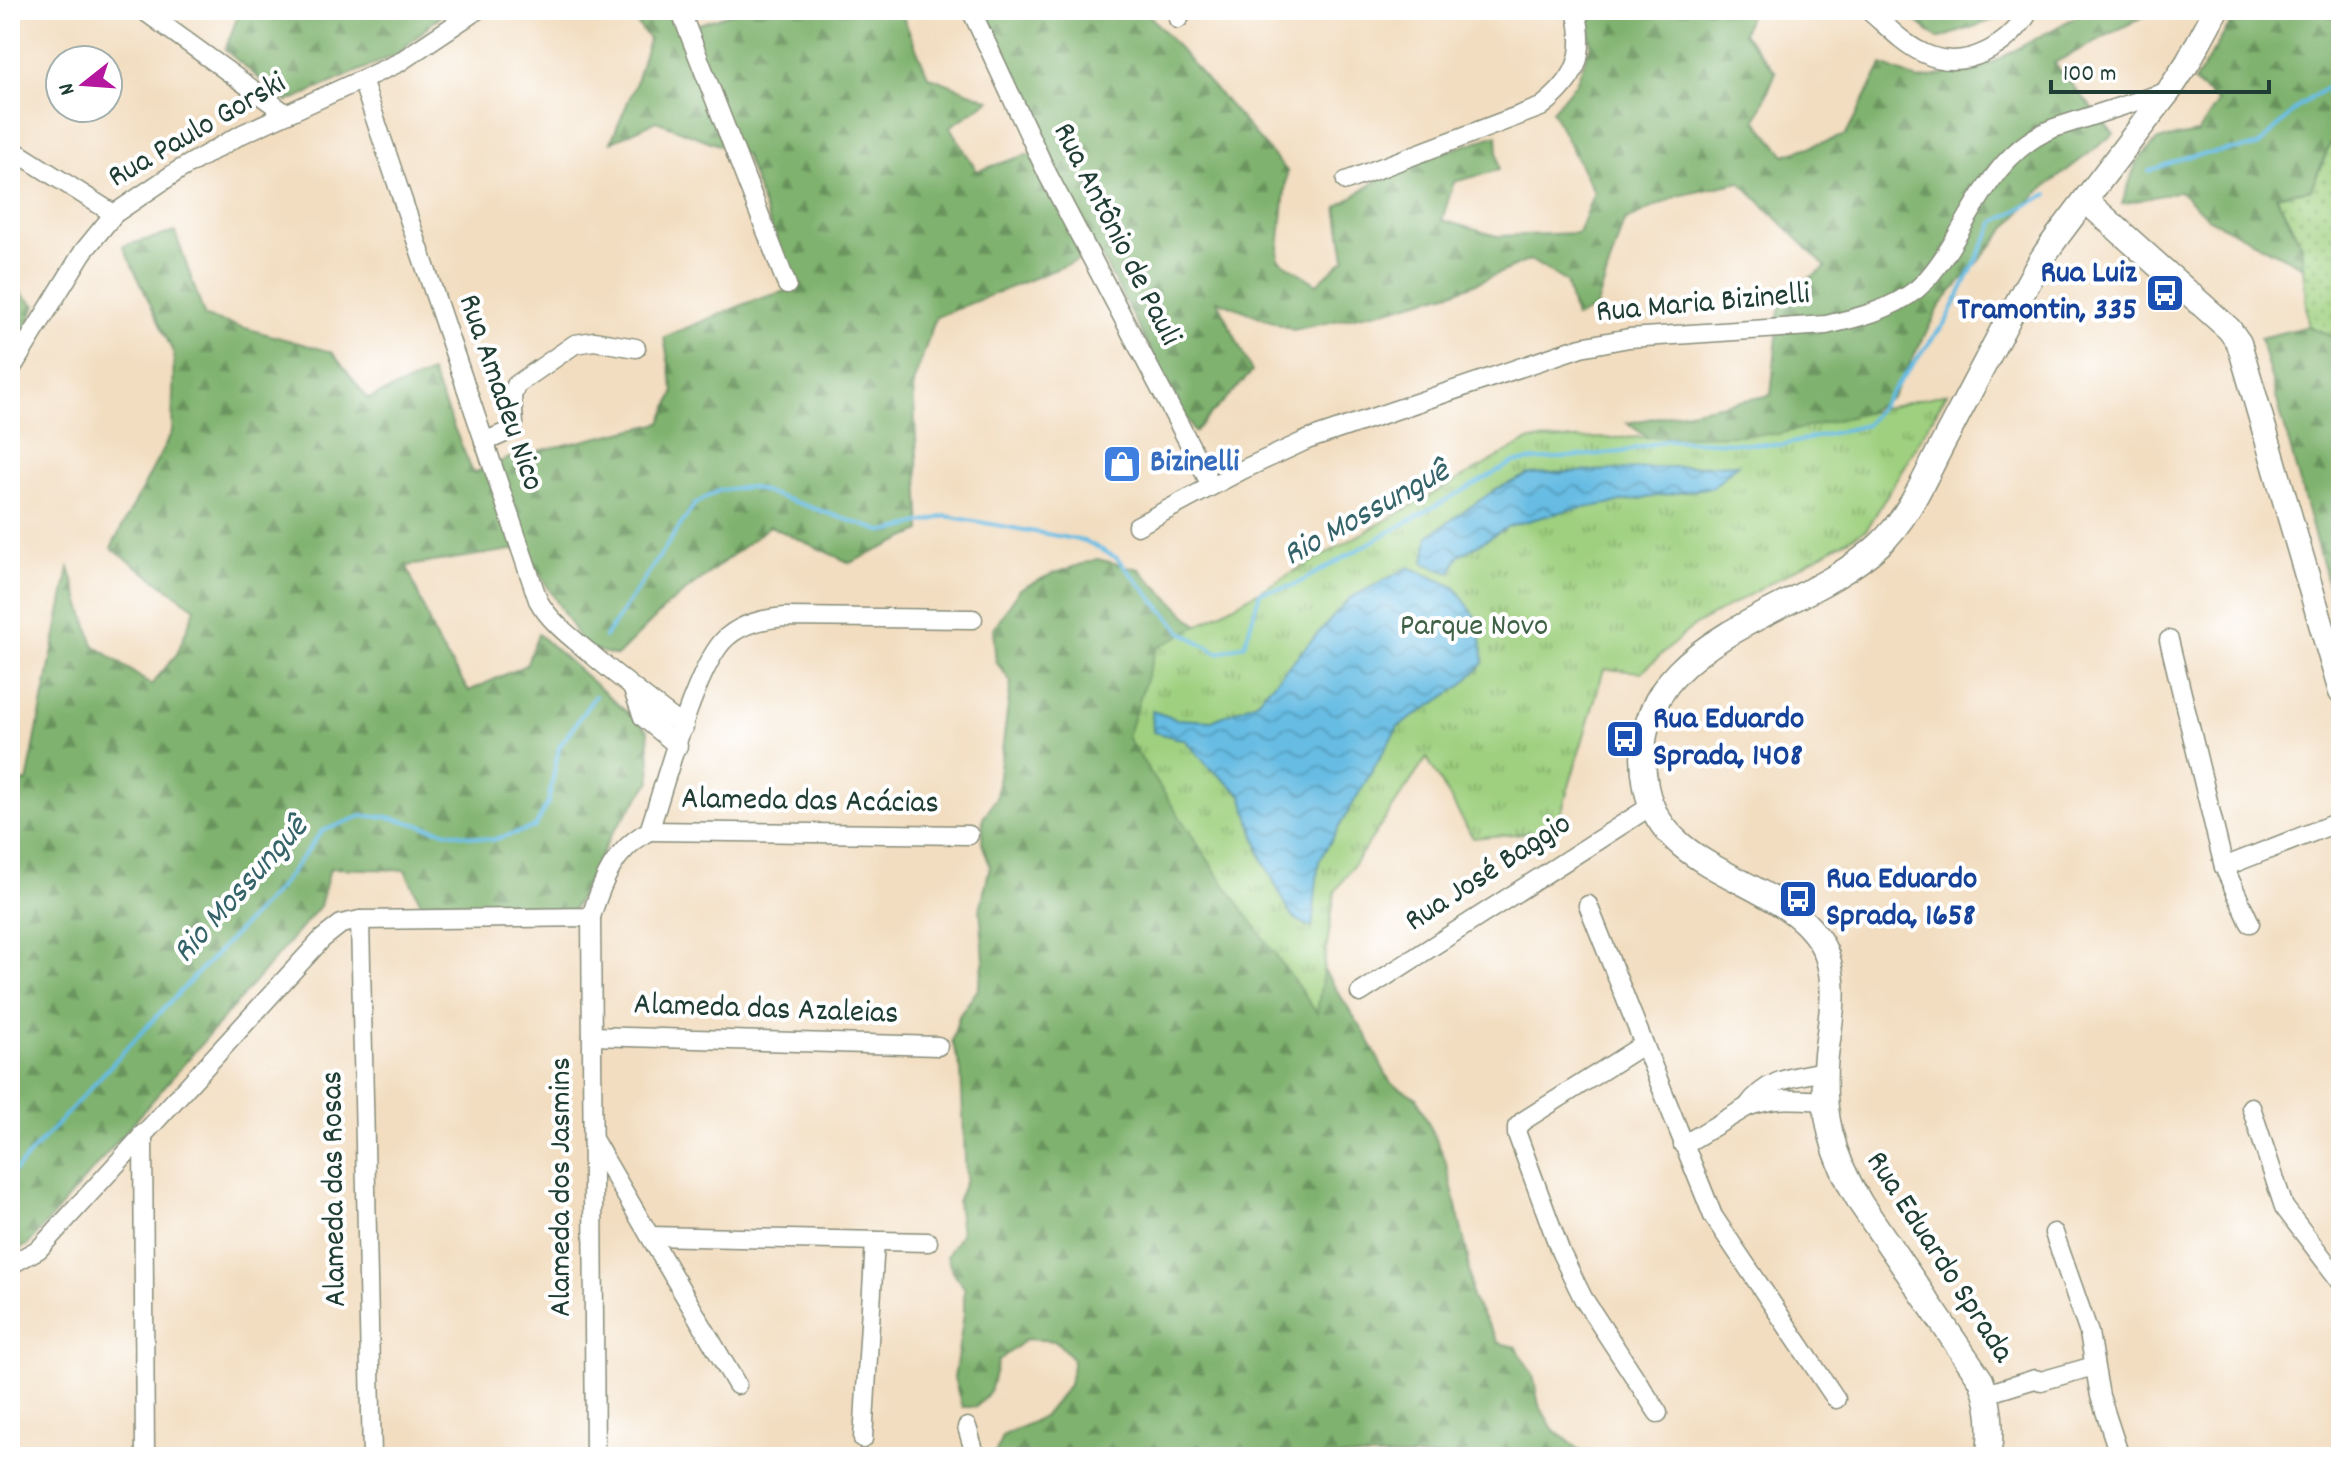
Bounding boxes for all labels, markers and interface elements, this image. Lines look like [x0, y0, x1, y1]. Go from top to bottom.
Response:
north arrow [44, 44, 124, 124]
scale bar [2051, 44, 2269, 94]
text: 100 m [2063, 58, 2116, 92]
street label: Rua Paulo Gorski [100, 62, 296, 202]
text: N [52, 79, 85, 99]
street label: Rua Antônio de Pauli [1039, 115, 1191, 355]
place label: Rua Luiz Tramontin, 335 [1957, 252, 2138, 335]
bus stop icon: Rua Luiz Tramontin, 335 [2144, 272, 2186, 314]
street label: Rua Maria Bizinelli [1594, 273, 1812, 337]
street label: Rua Amadeu Nico [444, 289, 554, 497]
place label: Bizinelli [1150, 441, 1239, 487]
shop icon: Bizinelli [1101, 443, 1143, 485]
water label: Rio Mossunguê [1275, 448, 1461, 581]
park label: Parque Novo [1400, 605, 1548, 651]
place label: Rua Eduardo Sprada, 1408 [1653, 698, 1804, 781]
bus stop icon: Rua Eduardo Sprada, 1408 [1604, 718, 1646, 760]
street label: Alameda das Acácias [681, 778, 939, 828]
street label: Rua José Baggio [1397, 803, 1581, 945]
water label: Rio Mossunguê [162, 805, 323, 976]
place label: Rua Eduardo Sprada, 1658 [1826, 858, 1977, 941]
bus stop icon: Rua Eduardo Sprada, 1658 [1777, 878, 1819, 920]
street label: Alameda das Azaleias [633, 983, 899, 1039]
street label: Alameda dos Jasmins [540, 1057, 586, 1317]
street label: Alameda das Rosas [311, 1071, 361, 1307]
street label: Rua Eduardo Sprada [1852, 1143, 2024, 1374]

